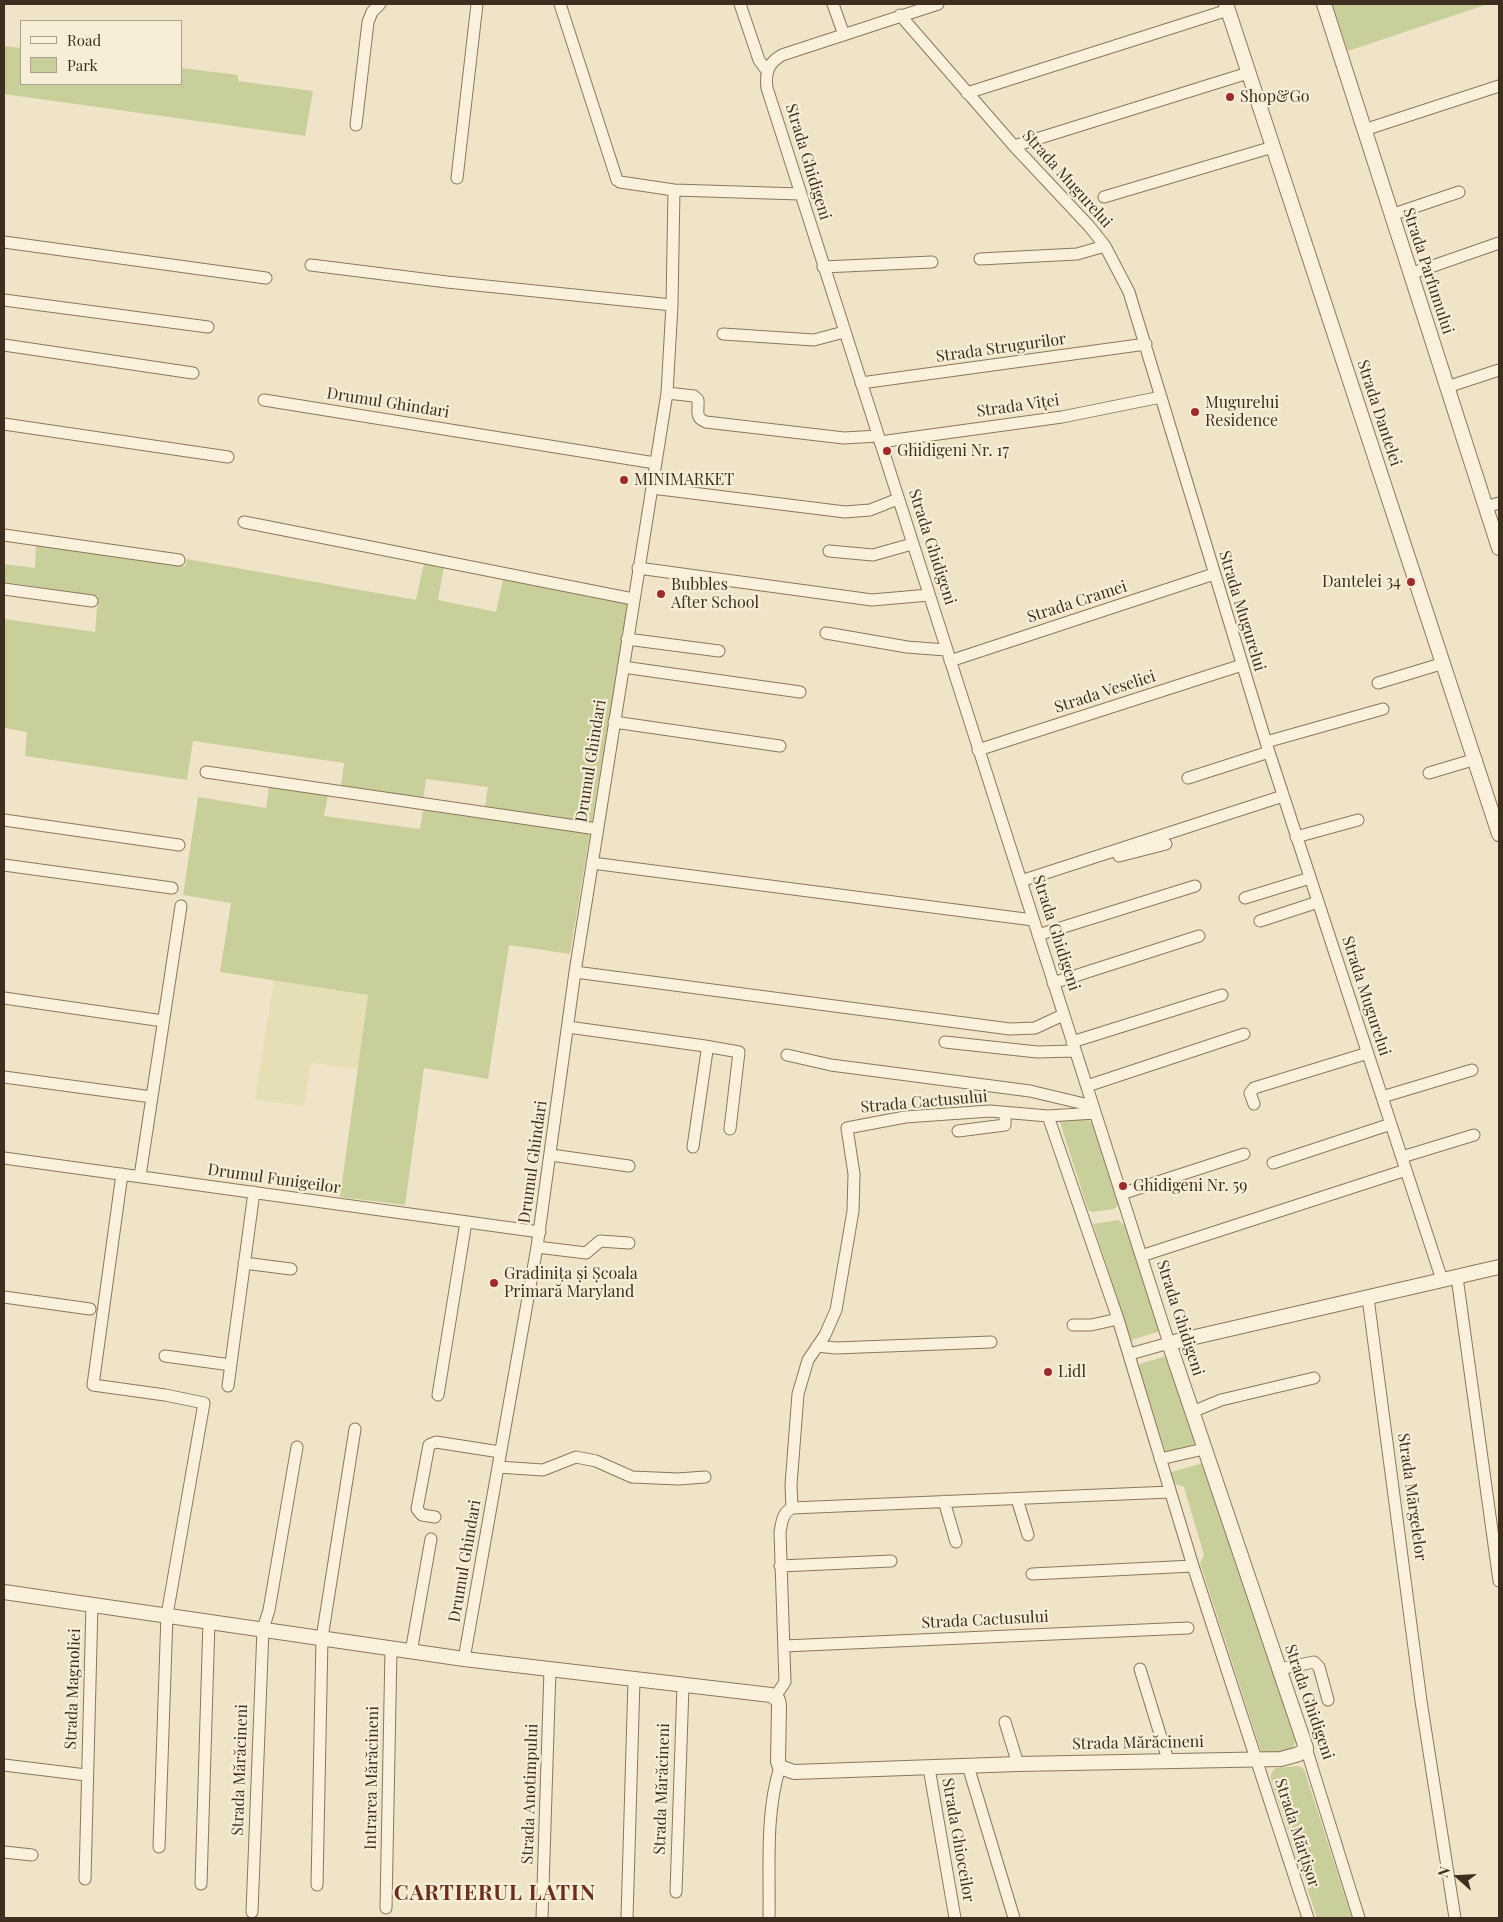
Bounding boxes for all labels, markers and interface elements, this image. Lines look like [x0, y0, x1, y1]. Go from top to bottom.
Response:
legend [20, 20, 182, 85]
text: Road [67, 30, 101, 50]
text: Park [67, 55, 98, 75]
place label: Shop&Go [1240, 87, 1310, 107]
marker: Shop&Go [1224, 91, 1236, 103]
street label: Strada Ghidigeni [781, 102, 835, 222]
street label: Strada Mugurelui [1018, 126, 1116, 232]
street label: Strada Parfumului [1399, 205, 1457, 337]
street label: Strada Strugurilor [935, 329, 1067, 367]
street label: Strada Dantelei [1353, 357, 1405, 469]
street label: Drumul Ghindari [325, 384, 451, 422]
street label: Strada Viței [975, 391, 1061, 421]
place label: Mugurelui Residence [1205, 393, 1279, 431]
marker: Mugurelui Residence [1189, 406, 1201, 418]
place label: Ghidigeni Nr. 17 [897, 441, 1009, 461]
marker: Ghidigeni Nr. 17 [881, 445, 893, 457]
place label: MINIMARKET [634, 470, 734, 490]
marker: MINIMARKET [618, 474, 630, 486]
street label: Strada Ghidigeni [904, 487, 960, 607]
street label: Strada Mugurelui [1215, 548, 1269, 674]
place label: Dantelei 34 [1322, 572, 1401, 592]
place label: Bubbles After School [671, 575, 759, 613]
marker: Dantelei 34 [1405, 576, 1417, 588]
street label: Strada Cramei [1025, 577, 1129, 627]
marker: Bubbles After School [655, 588, 667, 600]
street label: Strada Veseliei [1052, 667, 1158, 717]
street label: Drumul Ghindari [572, 698, 610, 824]
street label: Strada Ghidigeni [1028, 873, 1084, 993]
street label: Strada Mugurelui [1338, 934, 1394, 1058]
street label: Strada Cactusului [860, 1087, 988, 1117]
street label: Drumul Ghindari [515, 1099, 551, 1225]
street label: Drumul Funigeilor [206, 1160, 342, 1198]
place label: Ghidigeni Nr. 59 [1133, 1176, 1247, 1196]
marker: Ghidigeni Nr. 59 [1117, 1180, 1129, 1192]
street label: Strada Ghidigeni [1152, 1258, 1208, 1378]
place label: Gradinița și Școala Primară Maryland [504, 1264, 638, 1302]
marker: Gradinița și Școala Primară Maryland [488, 1277, 500, 1289]
place label: Lidl [1058, 1362, 1086, 1382]
marker: Lidl [1042, 1366, 1054, 1378]
street label: Strada Mărgelelor [1394, 1432, 1430, 1562]
street label: Drumul Ghindari [445, 1498, 485, 1624]
street label: Strada Cactusului [921, 1607, 1049, 1633]
street label: Strada Magnoliei [61, 1628, 85, 1750]
street label: Strada Ghidigeni [1280, 1642, 1338, 1762]
street label: Strada Mărăcineni [228, 1704, 252, 1836]
street label: Intrarea Mărăcineni [361, 1706, 383, 1850]
street label: Strada Anotimpului [518, 1723, 542, 1865]
street label: Strada Mărăcineni [650, 1723, 674, 1855]
street label: Strada Mărăcineni [1072, 1732, 1204, 1754]
street label: Strada Mărțișor [1270, 1776, 1324, 1890]
street label: Strada Ghioceilor [938, 1777, 978, 1903]
north arrow [1433, 1852, 1483, 1902]
text: N [1433, 1864, 1454, 1880]
district label: CARTIERUL LATIN [392, 1880, 598, 1906]

